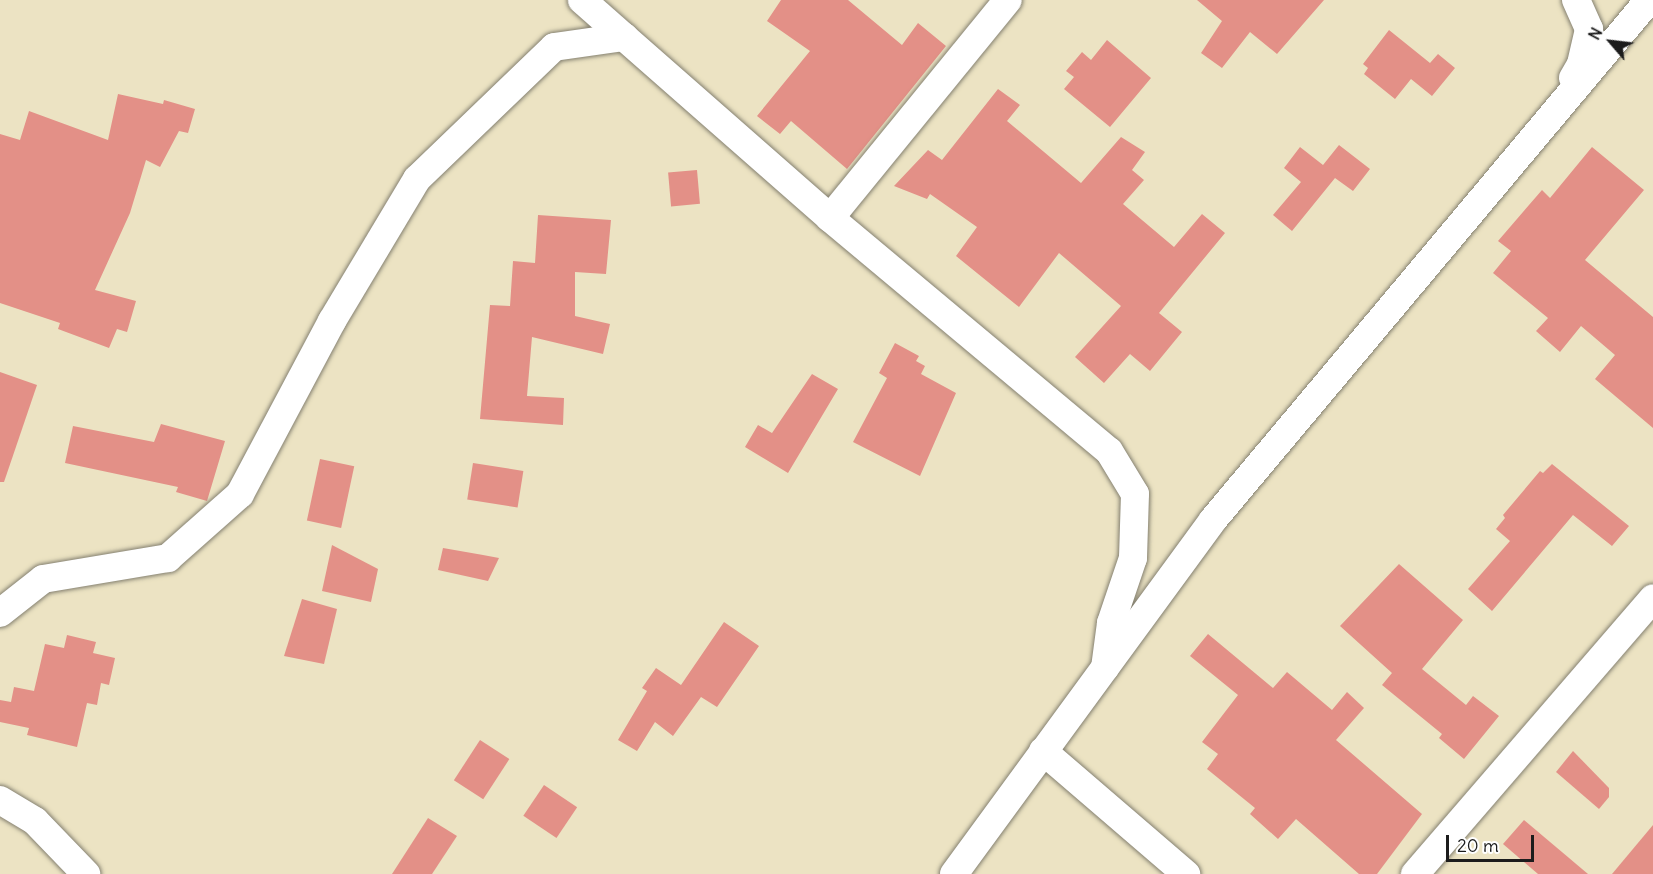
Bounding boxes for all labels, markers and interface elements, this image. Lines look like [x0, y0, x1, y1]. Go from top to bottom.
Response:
north arrow [1581, 12, 1641, 72]
text: N [1584, 24, 1607, 43]
scale bar [1449, 823, 1538, 861]
text: 20 m [1457, 834, 1499, 857]

